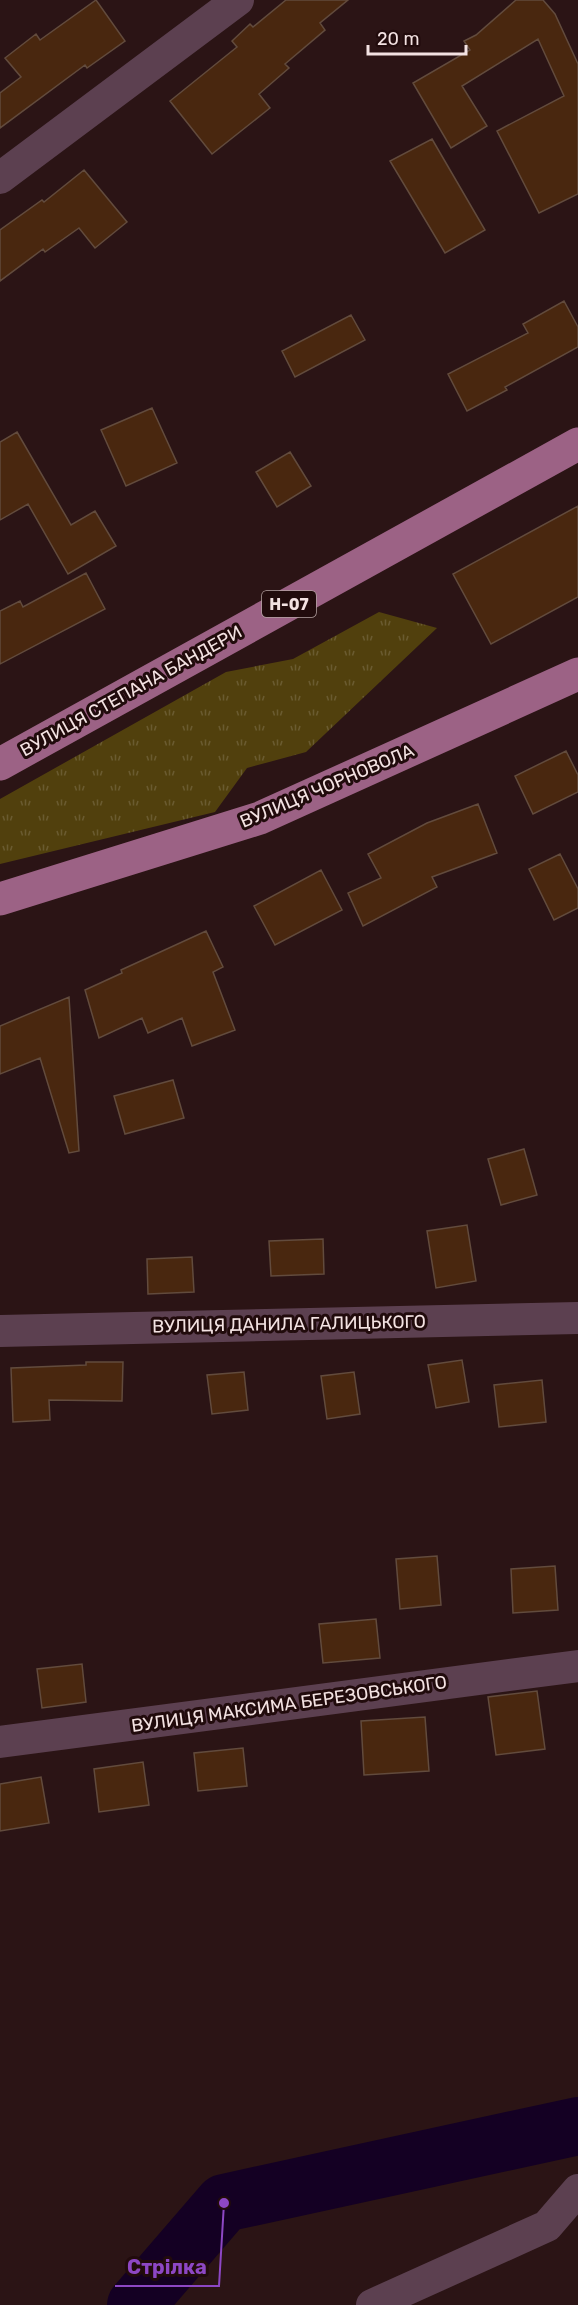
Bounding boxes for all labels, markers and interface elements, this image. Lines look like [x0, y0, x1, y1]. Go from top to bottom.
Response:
scale bar [368, 18, 466, 56]
text: 20 m [377, 28, 419, 50]
road number: Н-07 [262, 591, 316, 617]
street label: ВУЛИЦЯ СТЕПАНА БАНДЕРИ [16, 621, 246, 761]
street label: ВУЛИЦЯ ЧОРНОВОЛА [237, 739, 417, 833]
street label: ВУЛИЦЯ ДАНИЛА ГАЛИЦЬКОГО [152, 1311, 426, 1337]
street label: ВУЛИЦЯ МАКСИМА БЕРЕЗОВСЬКОГО [130, 1671, 448, 1737]
callout: Стрілка [115, 2248, 219, 2286]
text: Стрілка [127, 2255, 207, 2279]

